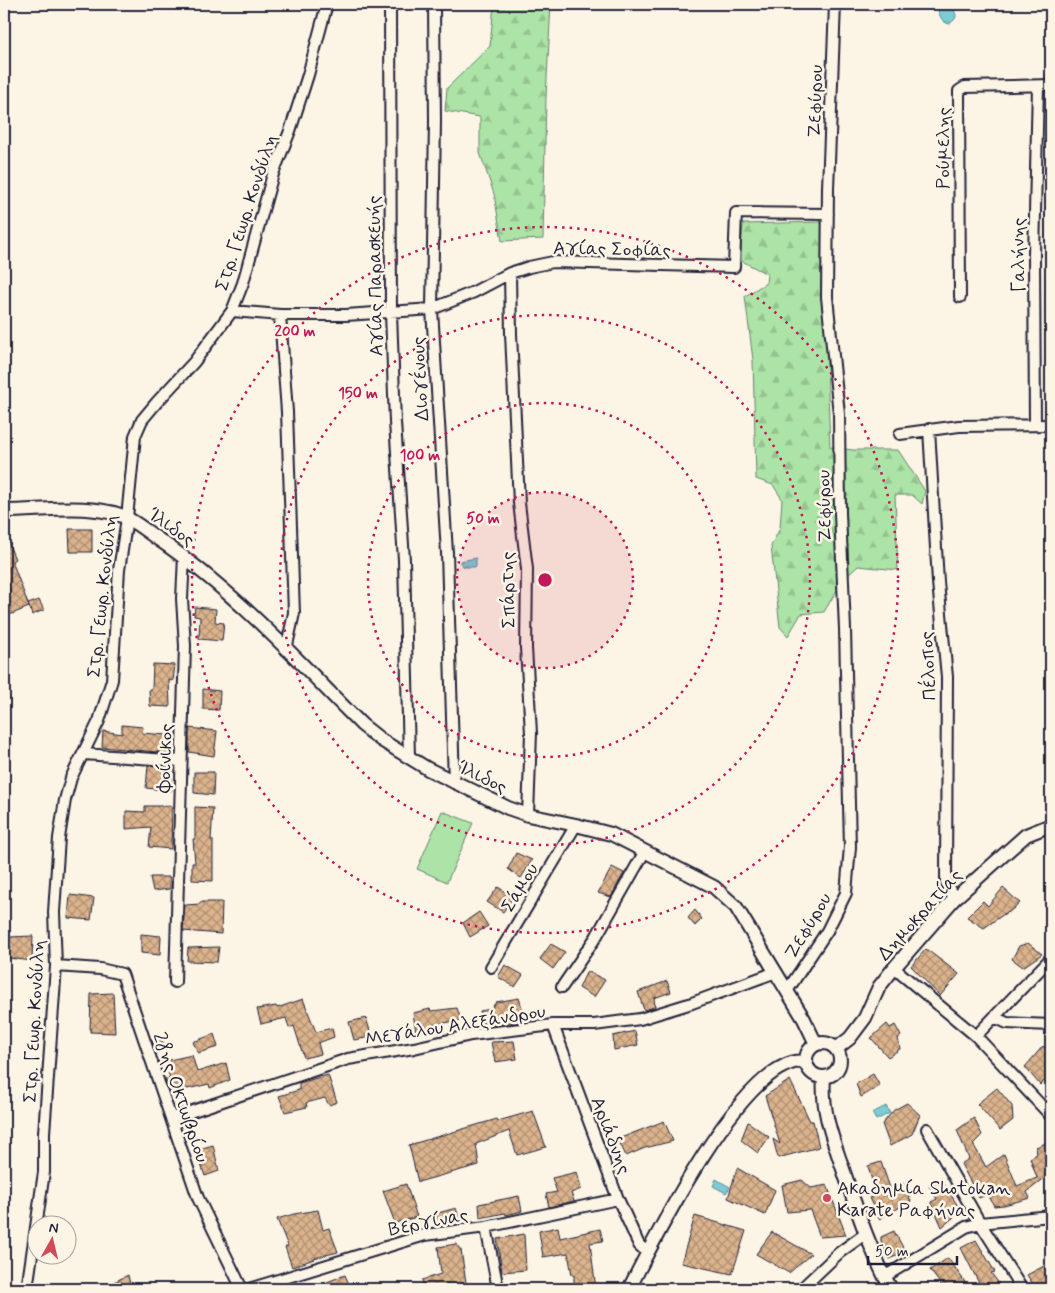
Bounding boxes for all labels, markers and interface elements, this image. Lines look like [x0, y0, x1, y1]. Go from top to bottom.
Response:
street label: Ζεφύρου [802, 64, 829, 138]
street label: Ρούμελης [931, 107, 956, 189]
street label: Στρ. Γεωρ. Κονδύλη [209, 131, 284, 294]
street label: Αγίας Παρασκευής [362, 195, 389, 357]
street label: Γαλήνης [1006, 218, 1031, 292]
street label: Αγίας Σοφίας [553, 236, 671, 263]
text: 200 m [275, 322, 316, 342]
street label: Διογένους [406, 336, 435, 422]
text: 150 m [338, 384, 378, 404]
text: 100 m [400, 446, 440, 466]
street label: Ζεφύρου [811, 469, 838, 542]
street label: Ίλιδος [143, 502, 200, 552]
text: 50 m [466, 509, 500, 529]
street label: Στρ. Γεωρ. Κονδύλη [82, 514, 123, 679]
street label: Σπάρτης [495, 551, 522, 629]
centre of rings [536, 571, 554, 589]
street label: Πέλοπος [914, 631, 943, 701]
street label: Φοίνικος [152, 723, 179, 794]
street label: Ίλιδος [453, 755, 511, 800]
street label: Σάμου [496, 859, 545, 917]
street label: Δημοκρατίας [872, 864, 968, 966]
street label: Ζεφύρου [779, 888, 838, 963]
street label: Στρ. Γεωρ. Κονδύλη [18, 939, 51, 1103]
street label: Μεγάλου Αλεξάνδρου [363, 999, 547, 1052]
street label: 28ης Οκτωβρίου [147, 1029, 215, 1166]
street label: Αριάδνης [584, 1093, 637, 1178]
place label: Ακαδημία Shotokan Karate Ραφήνας [837, 1176, 1010, 1223]
marker: Ακαδημία Shotokan Karate Ραφήνας [821, 1192, 833, 1204]
street label: Βεργίνας [386, 1203, 470, 1242]
north arrow [28, 1216, 78, 1266]
text: N [48, 1219, 60, 1238]
scale bar [868, 1233, 956, 1265]
text: 50 m [875, 1242, 909, 1262]

